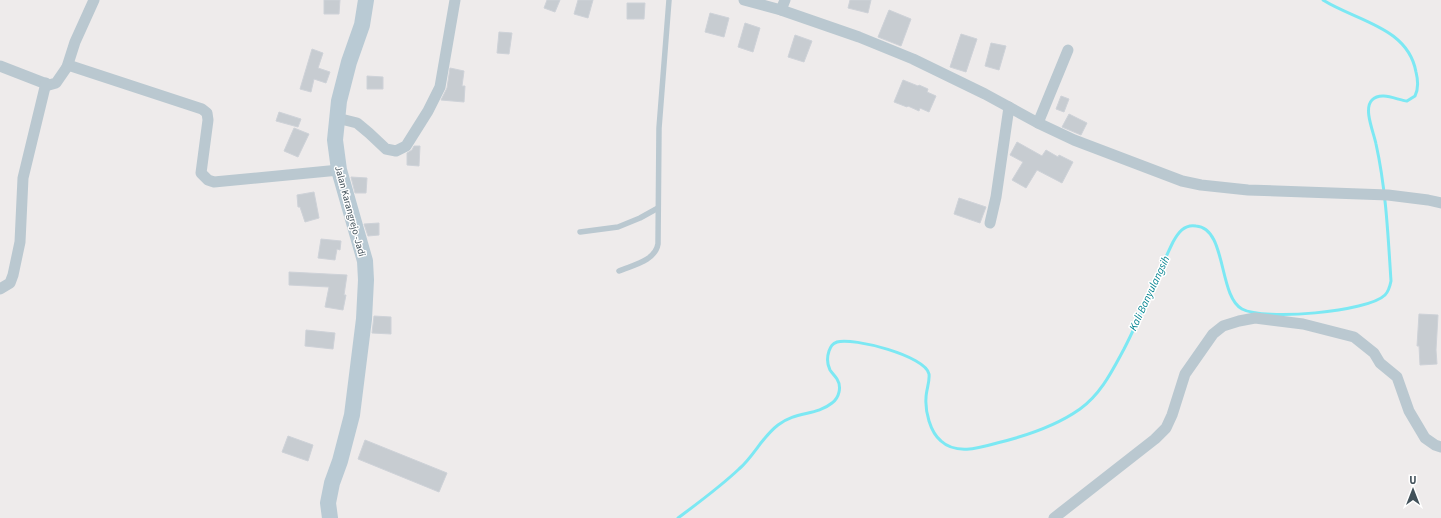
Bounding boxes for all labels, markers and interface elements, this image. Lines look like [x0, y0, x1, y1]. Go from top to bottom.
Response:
street label: Jalan Karangrejo -Jadi [331, 164, 369, 258]
water label: Kali Banyulangsih [1126, 253, 1173, 333]
north arrow [1393, 470, 1433, 510]
text: U [1409, 473, 1417, 488]

